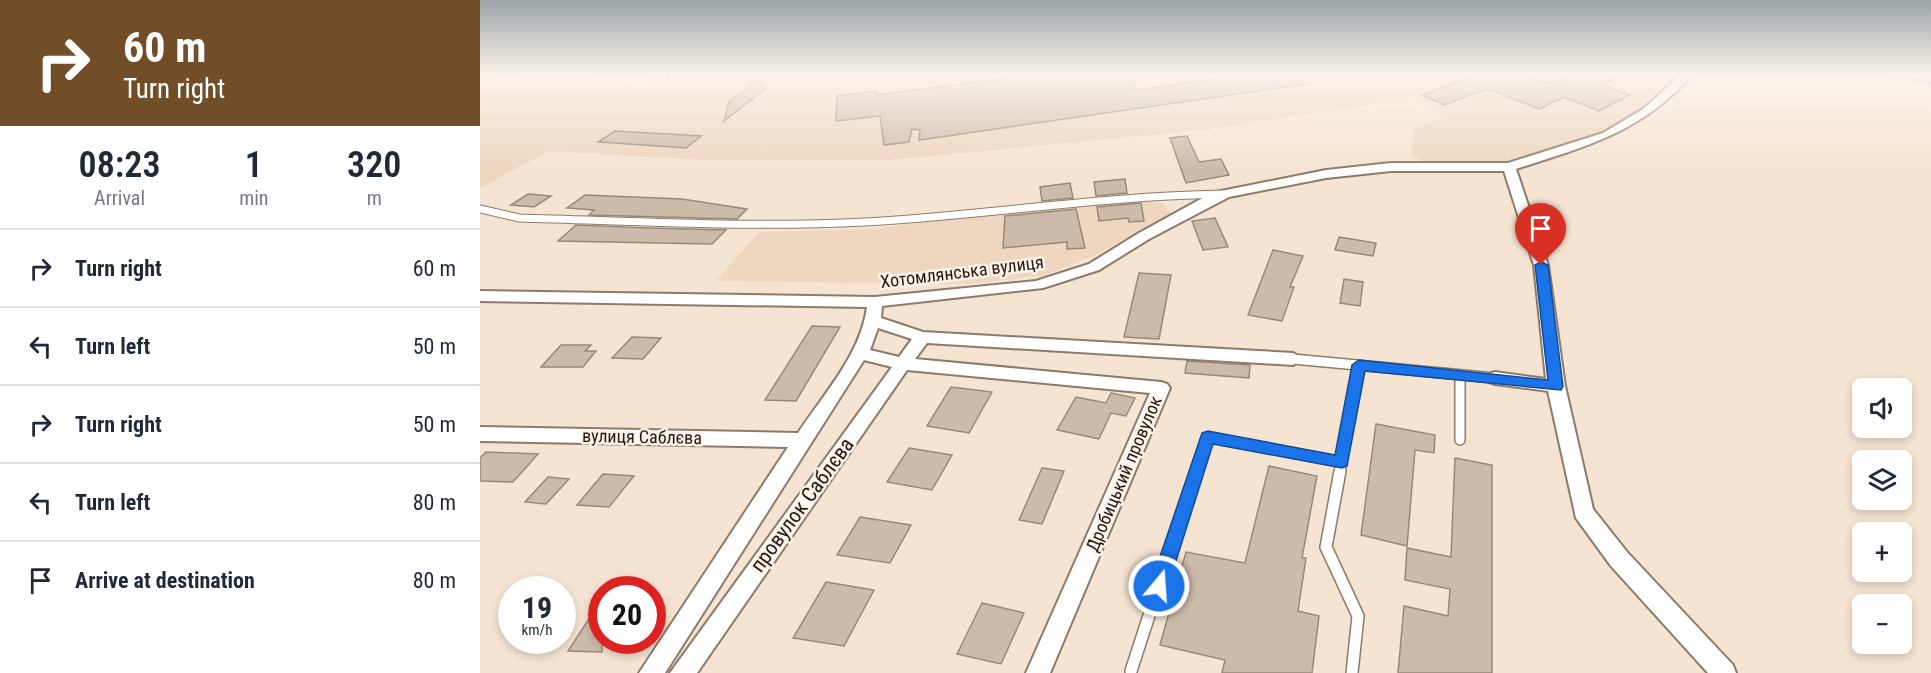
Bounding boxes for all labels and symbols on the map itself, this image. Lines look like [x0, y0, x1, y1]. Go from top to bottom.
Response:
pin [1515, 203, 1566, 265]
street label: Хотомлянська вулиця [879, 251, 1045, 292]
street label: Дробицький провулок [1081, 393, 1166, 555]
street label: вулиця Саблєва [582, 425, 702, 448]
street label: провулок Саблєва [745, 433, 859, 577]
position arrow [1127, 554, 1191, 618]
speed limit sign: 20 [588, 576, 666, 654]

